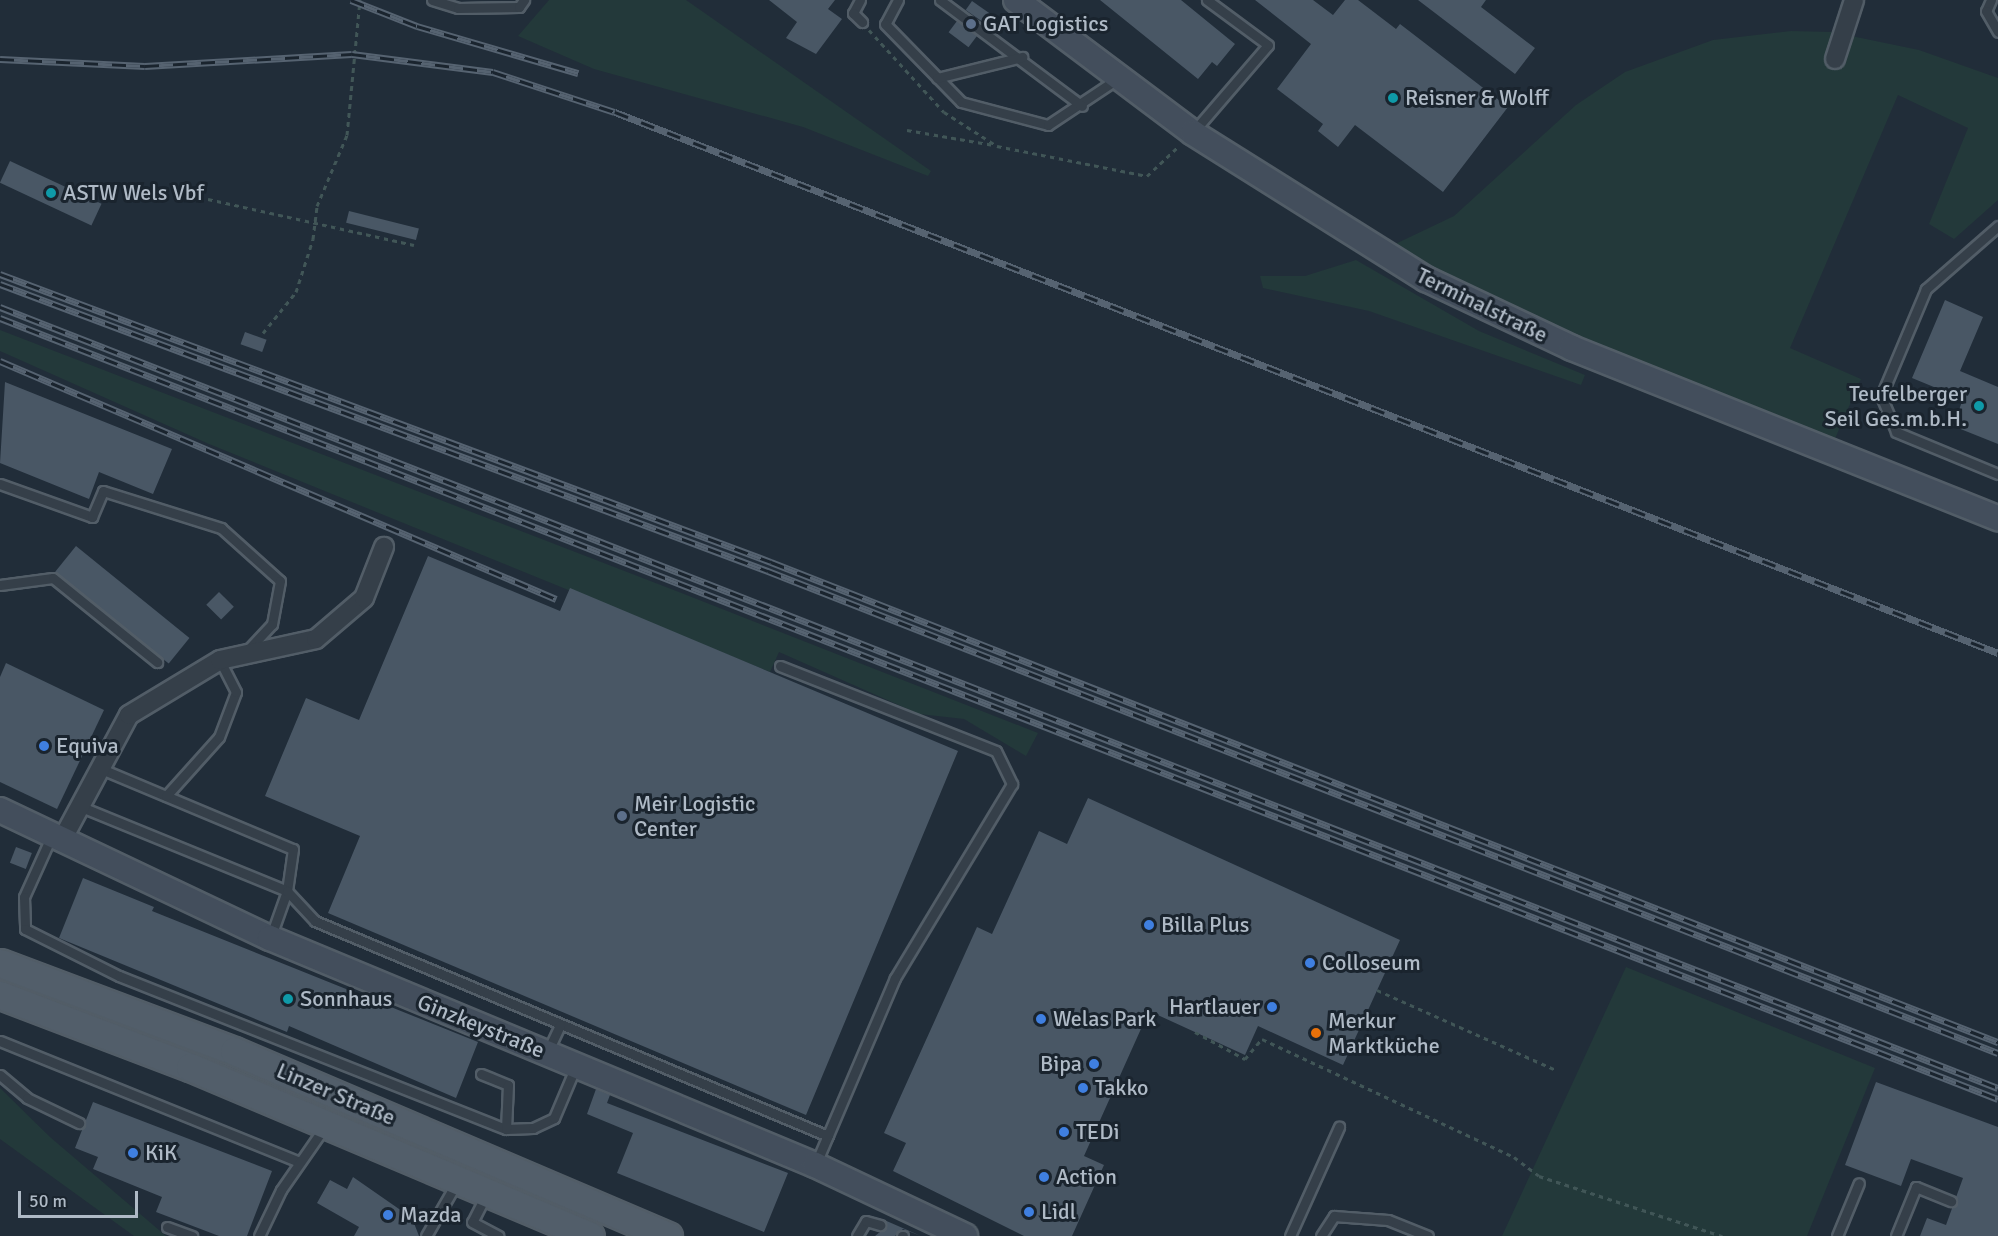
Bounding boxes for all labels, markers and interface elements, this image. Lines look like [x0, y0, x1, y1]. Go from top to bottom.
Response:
place label: GAT Logistics [983, 11, 1108, 37]
marker: GAT Logistics [964, 17, 978, 31]
place label: Reisner & Wolff [1405, 85, 1549, 111]
marker: Reisner & Wolff [1386, 91, 1400, 105]
place label: ASTW Wels Vbf [63, 180, 204, 206]
marker: ASTW Wels Vbf [44, 186, 58, 200]
street label: Terminalstraße [1412, 262, 1552, 348]
place label: Teufelberger Seil Ges.m.b.H. [1825, 380, 1967, 432]
marker: Teufelberger Seil Ges.m.b.H. [1972, 399, 1986, 413]
place label: Equiva [56, 733, 119, 759]
marker: Equiva [37, 739, 51, 753]
place label: Meir Logistic Center [634, 790, 755, 842]
marker: Meir Logistic Center [615, 809, 629, 823]
place label: Billa Plus [1161, 912, 1249, 938]
marker: Billa Plus [1142, 918, 1156, 932]
place label: Colloseum [1322, 950, 1421, 976]
marker: Colloseum [1303, 956, 1317, 970]
place label: Sonnhaus [300, 986, 392, 1012]
street label: Ginzkeystraße [414, 989, 548, 1063]
marker: Sonnhaus [281, 992, 295, 1006]
place label: Hartlauer [1169, 994, 1260, 1020]
marker: Hartlauer [1265, 1000, 1279, 1014]
place label: Welas Park [1053, 1006, 1156, 1032]
place label: Merkur Marktküche [1328, 1007, 1440, 1058]
marker: Welas Park [1034, 1012, 1048, 1026]
marker: Merkur Marktküche [1309, 1026, 1323, 1040]
place label: Bipa [1040, 1051, 1082, 1077]
street label: Linzer Straße [273, 1057, 399, 1131]
marker: Bipa [1087, 1057, 1101, 1071]
place label: Takko [1095, 1075, 1148, 1101]
marker: Takko [1076, 1081, 1090, 1095]
place label: TEDi [1076, 1119, 1119, 1145]
marker: TEDi [1057, 1125, 1071, 1139]
place label: KiK [145, 1140, 177, 1166]
marker: KiK [126, 1146, 140, 1160]
place label: Action [1056, 1164, 1117, 1190]
marker: Action [1037, 1170, 1051, 1184]
scale bar [21, 1179, 141, 1217]
text: 50 m [29, 1190, 67, 1212]
place label: Lidl [1041, 1199, 1076, 1225]
place label: Mazda [400, 1202, 461, 1228]
marker: Lidl [1022, 1205, 1036, 1219]
marker: Mazda [381, 1208, 395, 1222]

